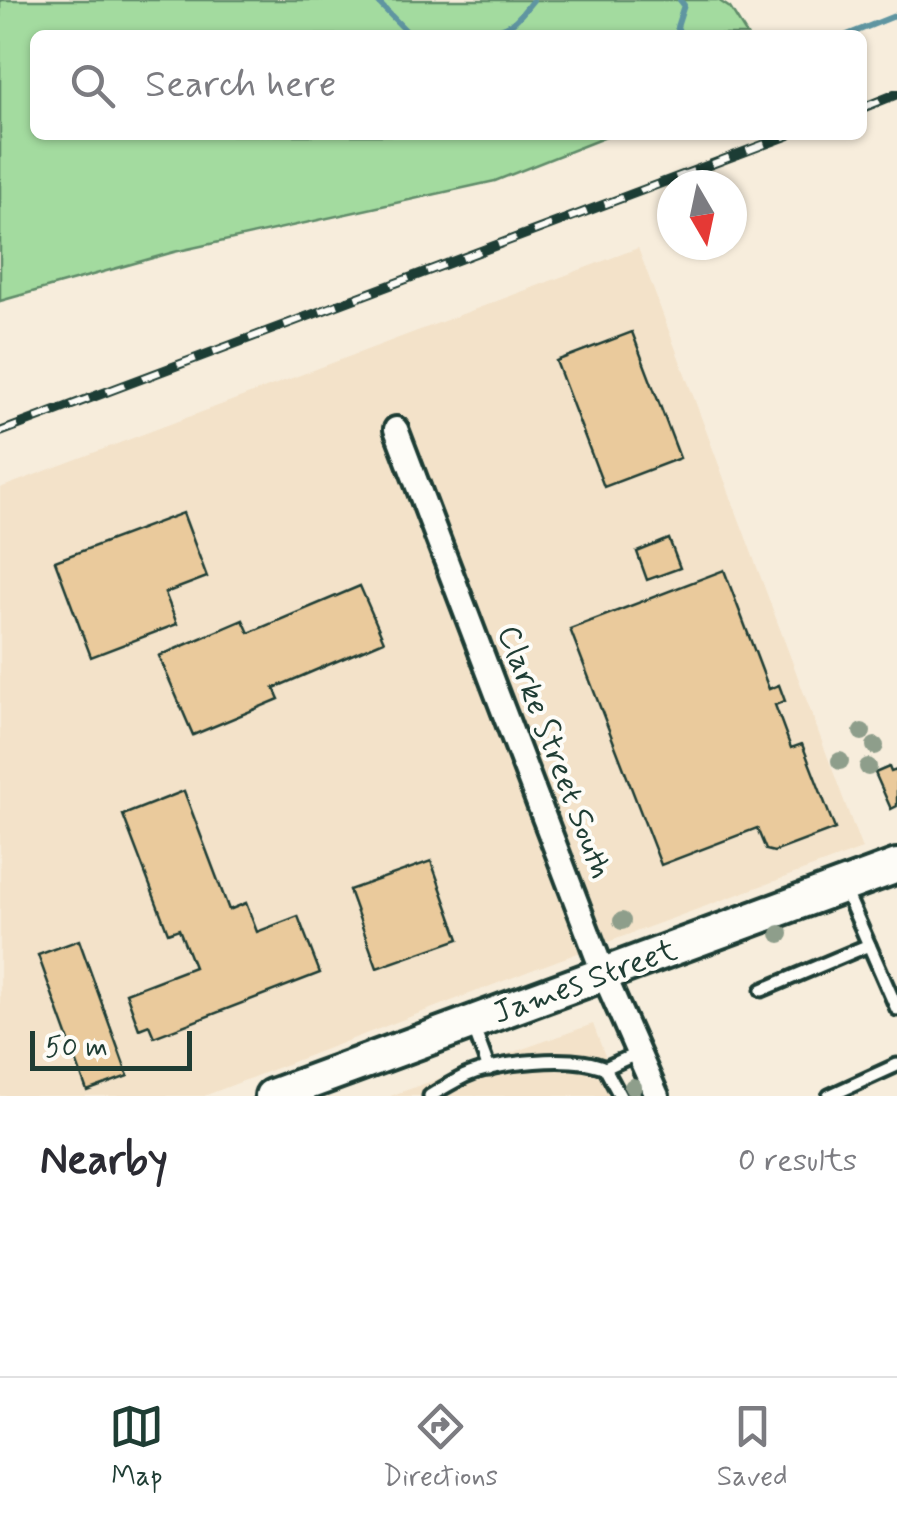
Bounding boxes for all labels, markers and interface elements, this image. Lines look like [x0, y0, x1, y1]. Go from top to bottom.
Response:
search box [30, 30, 867, 140]
icon: search [65, 58, 120, 113]
text: Search here [145, 61, 336, 110]
north arrow [657, 170, 747, 260]
street label: Clarke Street South [486, 620, 622, 884]
street label: James Street [487, 929, 683, 1035]
scale bar [30, 1026, 192, 1070]
text: 50 m [45, 1030, 108, 1067]
text: Nearby [40, 1134, 168, 1189]
text: 0 results [738, 1140, 857, 1182]
tab: Map [109, 1399, 164, 1496]
tab: Directions [383, 1399, 498, 1496]
tab: Saved [717, 1399, 788, 1496]

